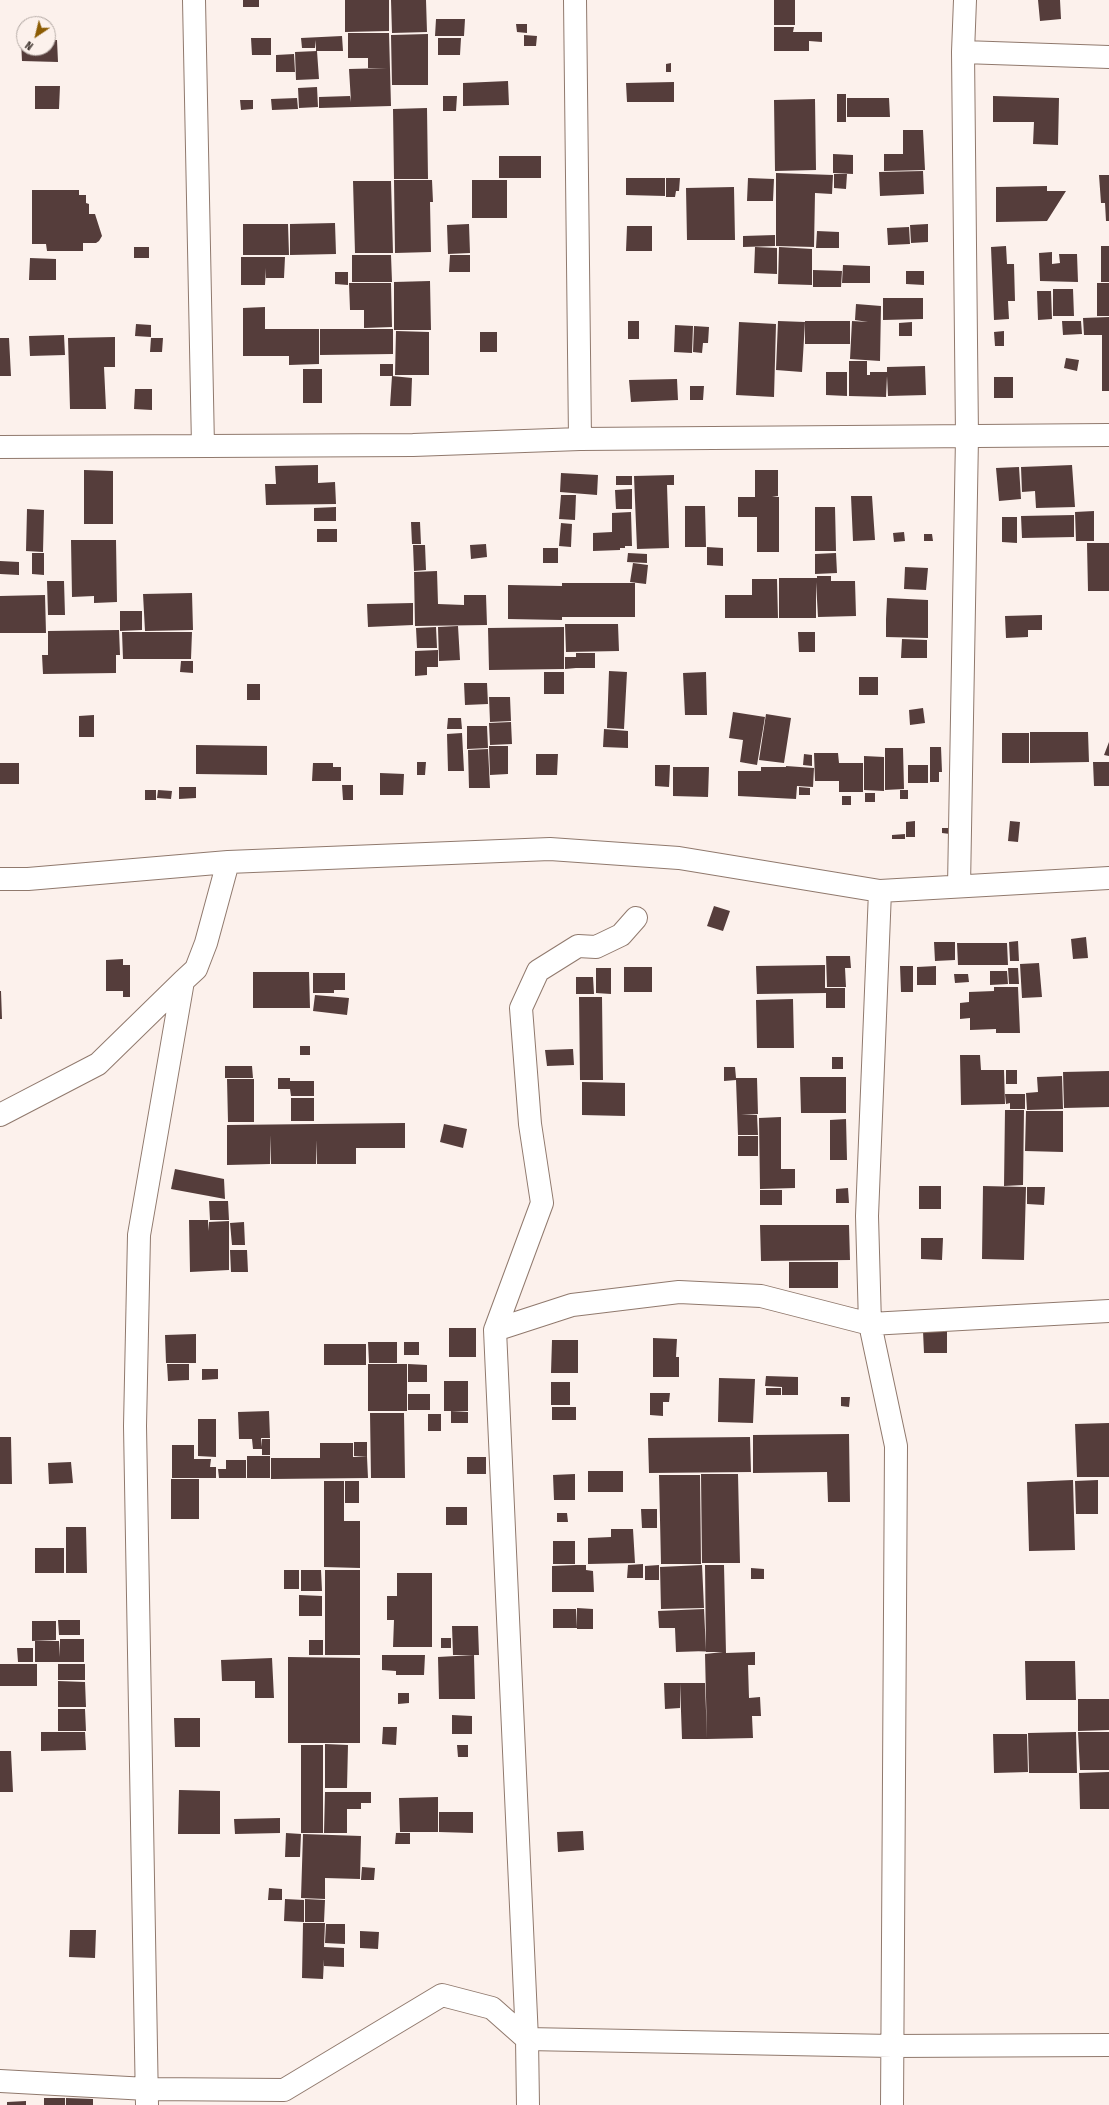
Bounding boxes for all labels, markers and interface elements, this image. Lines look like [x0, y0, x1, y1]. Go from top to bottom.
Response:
north arrow [16, 16, 56, 56]
text: N [23, 38, 36, 53]

